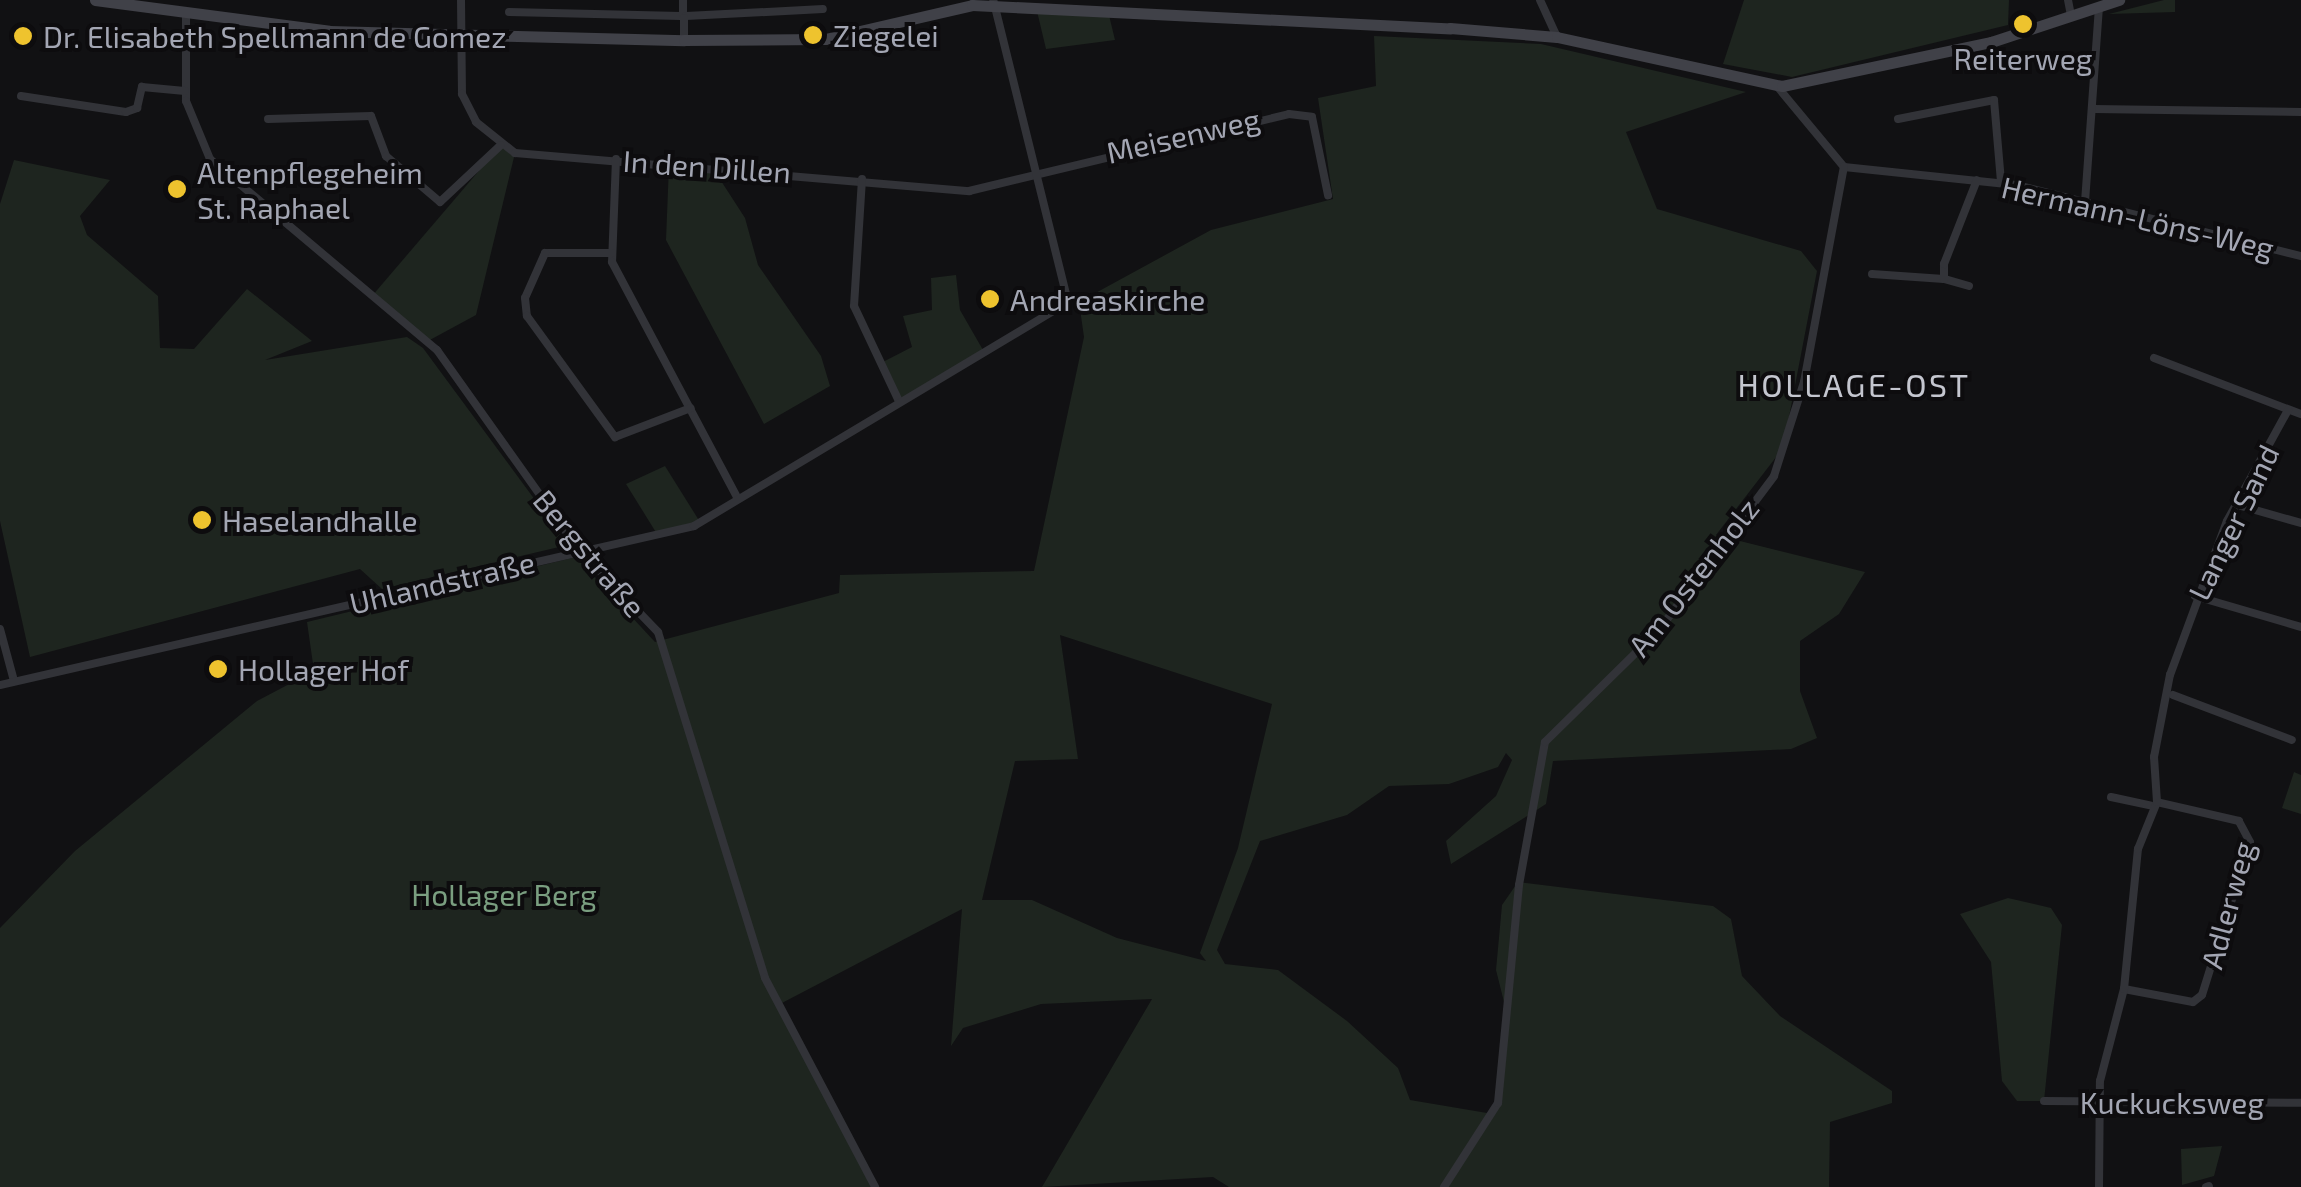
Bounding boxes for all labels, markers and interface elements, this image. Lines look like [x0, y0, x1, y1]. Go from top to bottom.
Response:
marker: Reiterweg [2012, 13, 2034, 35]
place label: Ziegelei [833, 17, 939, 53]
place label: Dr. Elisabeth Spellmann de Gomez [43, 18, 507, 54]
marker: Ziegelei [802, 24, 824, 46]
marker: Dr. Elisabeth Spellmann de Gomez [12, 25, 34, 47]
place label: Reiterweg [1954, 40, 2092, 76]
street label: Meisenweg [1103, 100, 1263, 170]
street label: In den Dillen [622, 142, 792, 190]
place label: Altenpflegeheim St. Raphael [197, 154, 423, 224]
street label: Hermann-Löns-Weg [1998, 168, 2278, 266]
marker: Altenpflegeheim St. Raphael [166, 178, 188, 200]
place label: Andreaskirche [1010, 281, 1205, 317]
marker: Andreaskirche [979, 288, 1001, 310]
district label: HOLLAGE-OST [1737, 365, 1971, 403]
street label: Langer Sand [2180, 438, 2286, 606]
street label: Bergstraße [526, 482, 654, 624]
street label: Am Ostenholz [1620, 491, 1766, 663]
place label: Haselandhalle [222, 502, 418, 538]
marker: Haselandhalle [191, 509, 213, 531]
street label: Uhlandstraße [346, 543, 538, 621]
place label: Hollager Hof [238, 651, 409, 687]
marker: Hollager Hof [207, 658, 229, 680]
street label: Adlerweg [2193, 837, 2261, 973]
park label: Hollager Berg [411, 876, 597, 912]
street label: Kuckucksweg [2080, 1084, 2264, 1120]

